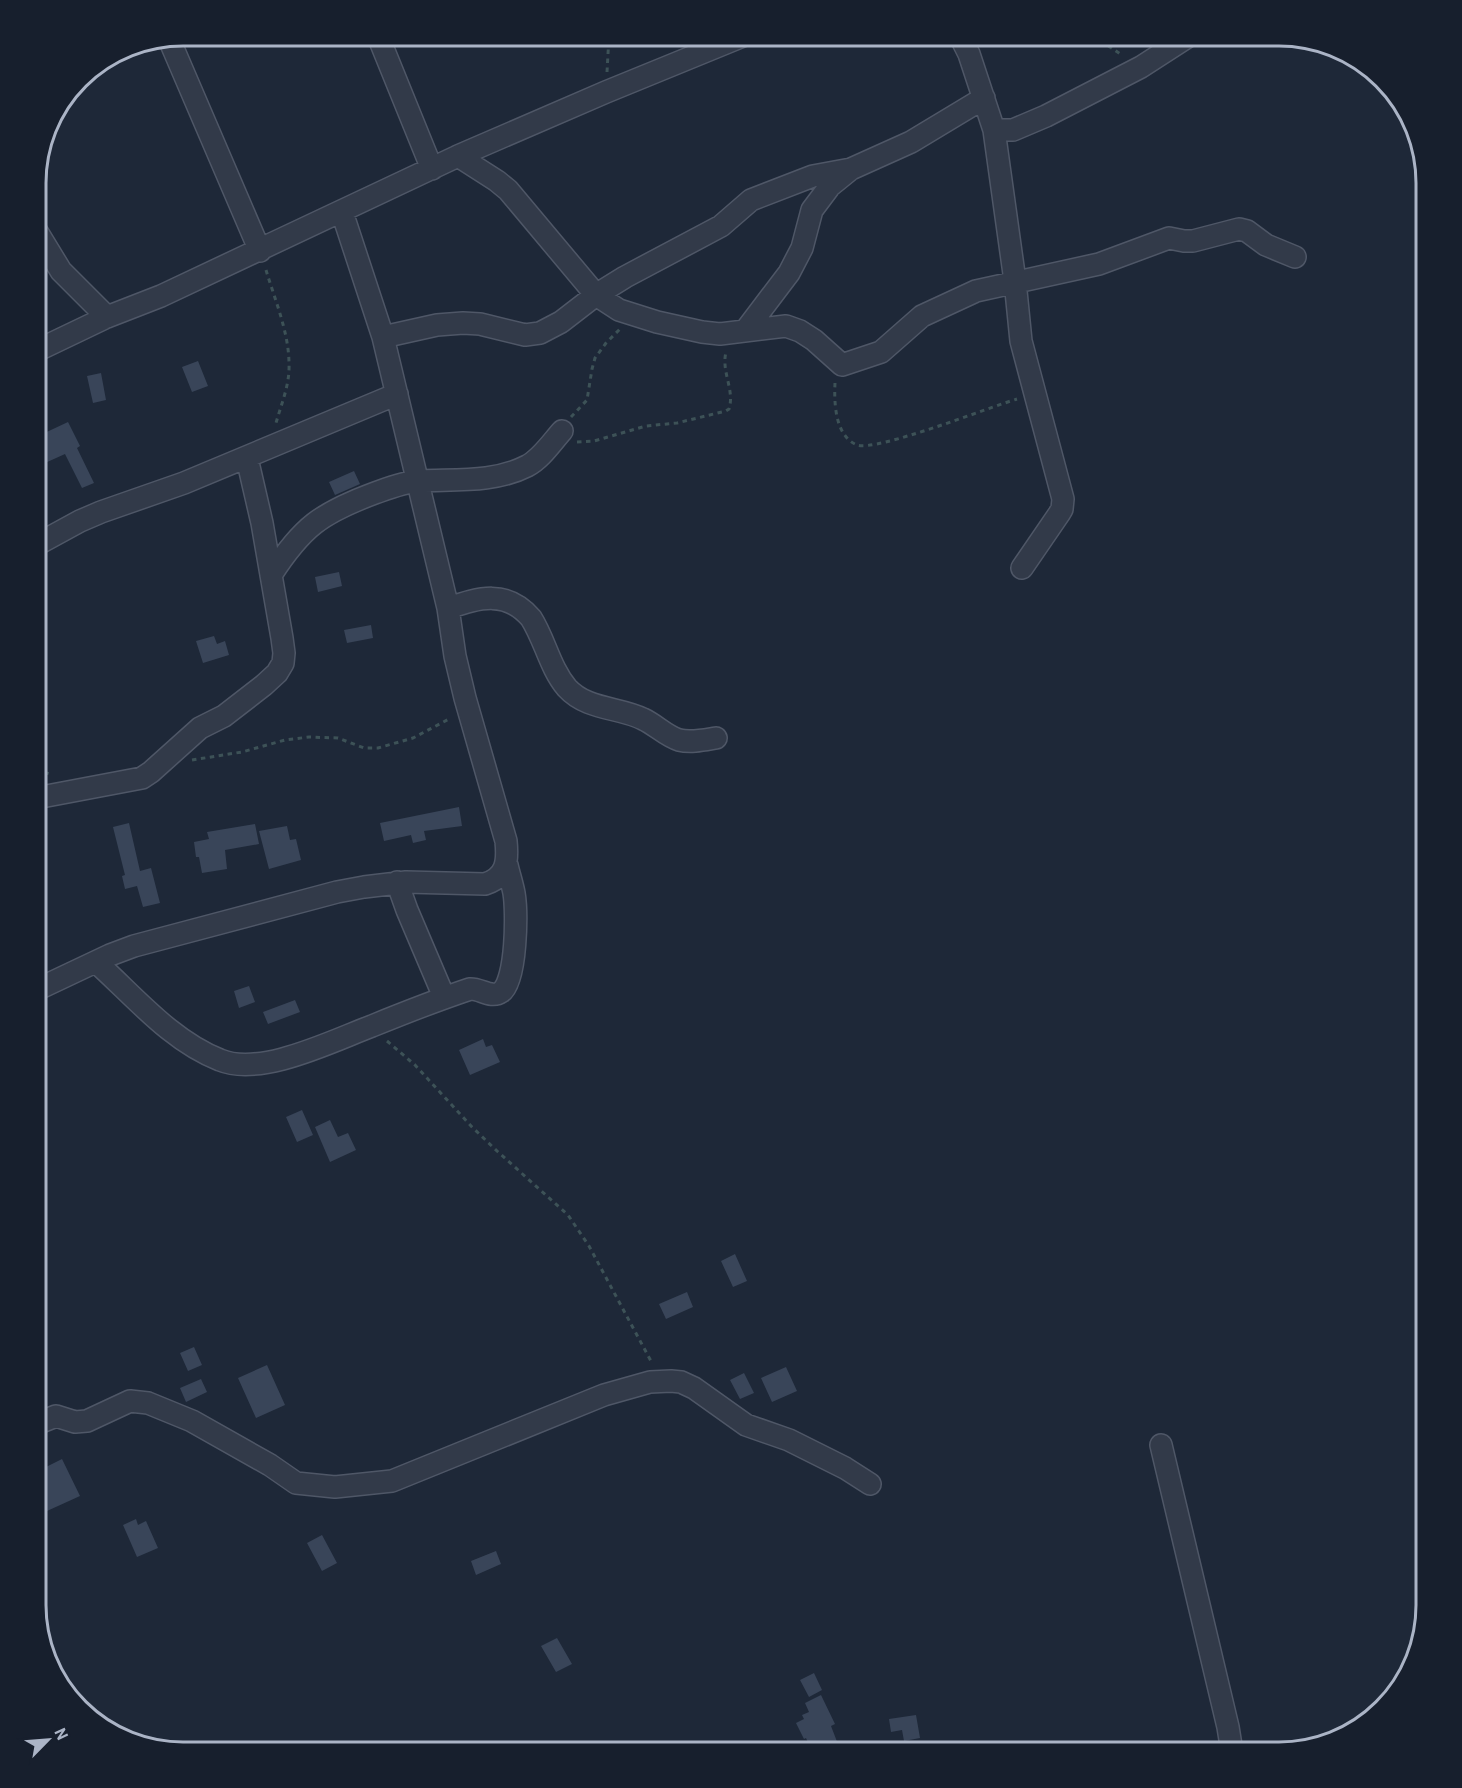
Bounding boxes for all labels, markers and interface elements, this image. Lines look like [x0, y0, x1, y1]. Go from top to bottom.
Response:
north arrow [18, 1710, 78, 1770]
text: N [51, 1725, 73, 1742]

